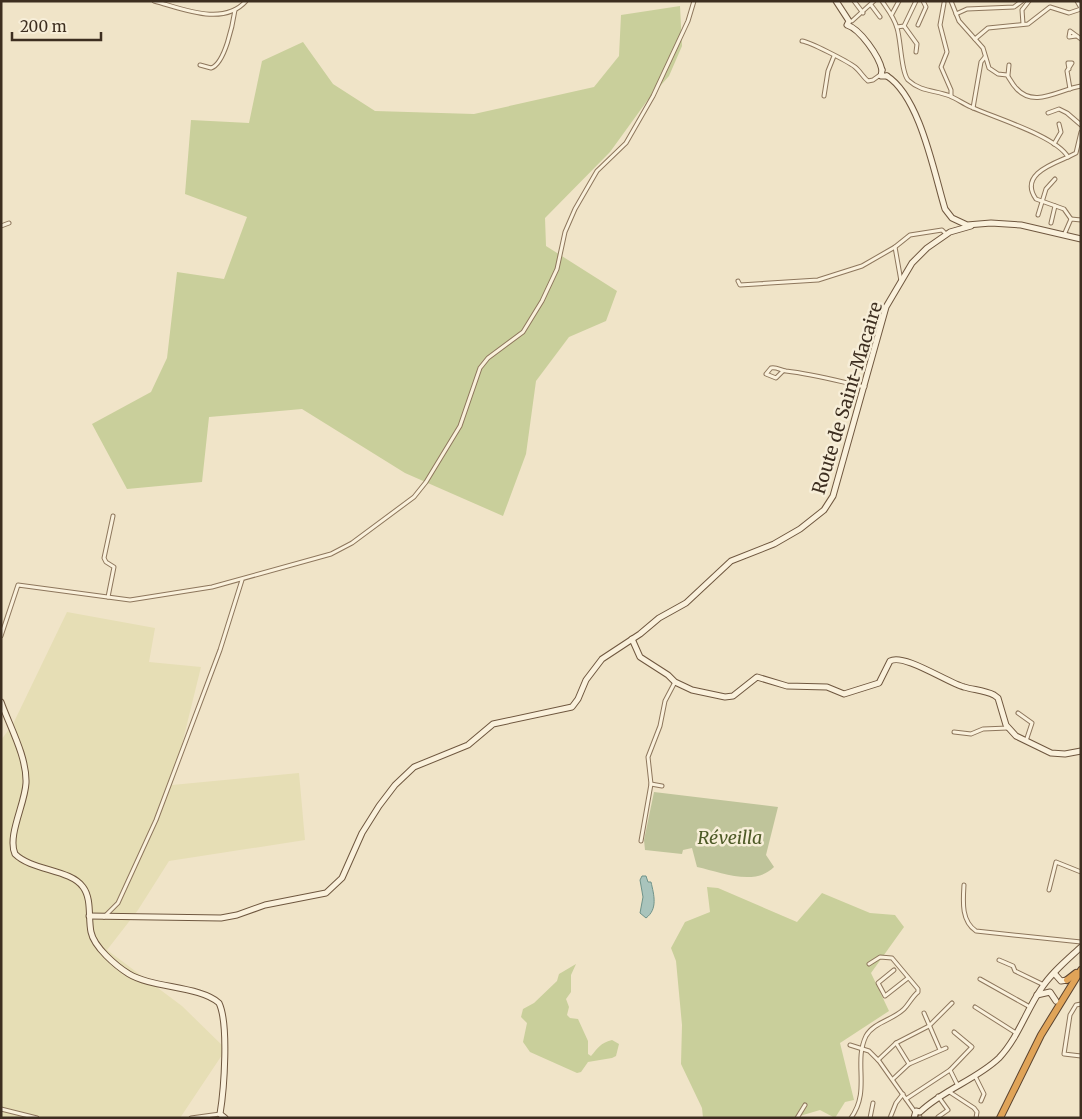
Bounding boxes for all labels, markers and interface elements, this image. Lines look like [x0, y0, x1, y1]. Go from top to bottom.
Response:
scale bar [12, 10, 101, 42]
text: 200 m [20, 17, 67, 36]
street label: Route de Saint-Macaire [807, 299, 887, 497]
park label: Réveilla [698, 826, 762, 849]

